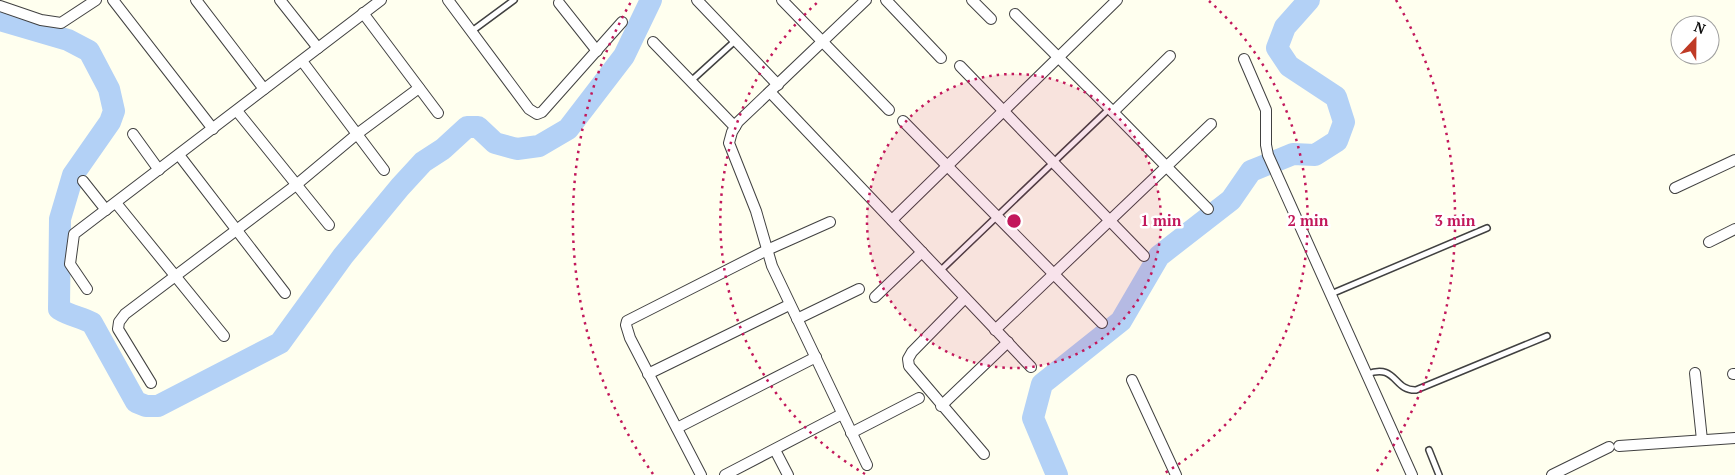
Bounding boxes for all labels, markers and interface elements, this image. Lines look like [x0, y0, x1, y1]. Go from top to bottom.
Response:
north arrow [1670, 15, 1720, 65]
text: N [1692, 17, 1709, 38]
text: 1 min [1140, 210, 1182, 230]
text: 2 min [1287, 210, 1329, 230]
text: 3 min [1434, 210, 1476, 230]
centre of rings [1005, 212, 1023, 230]

